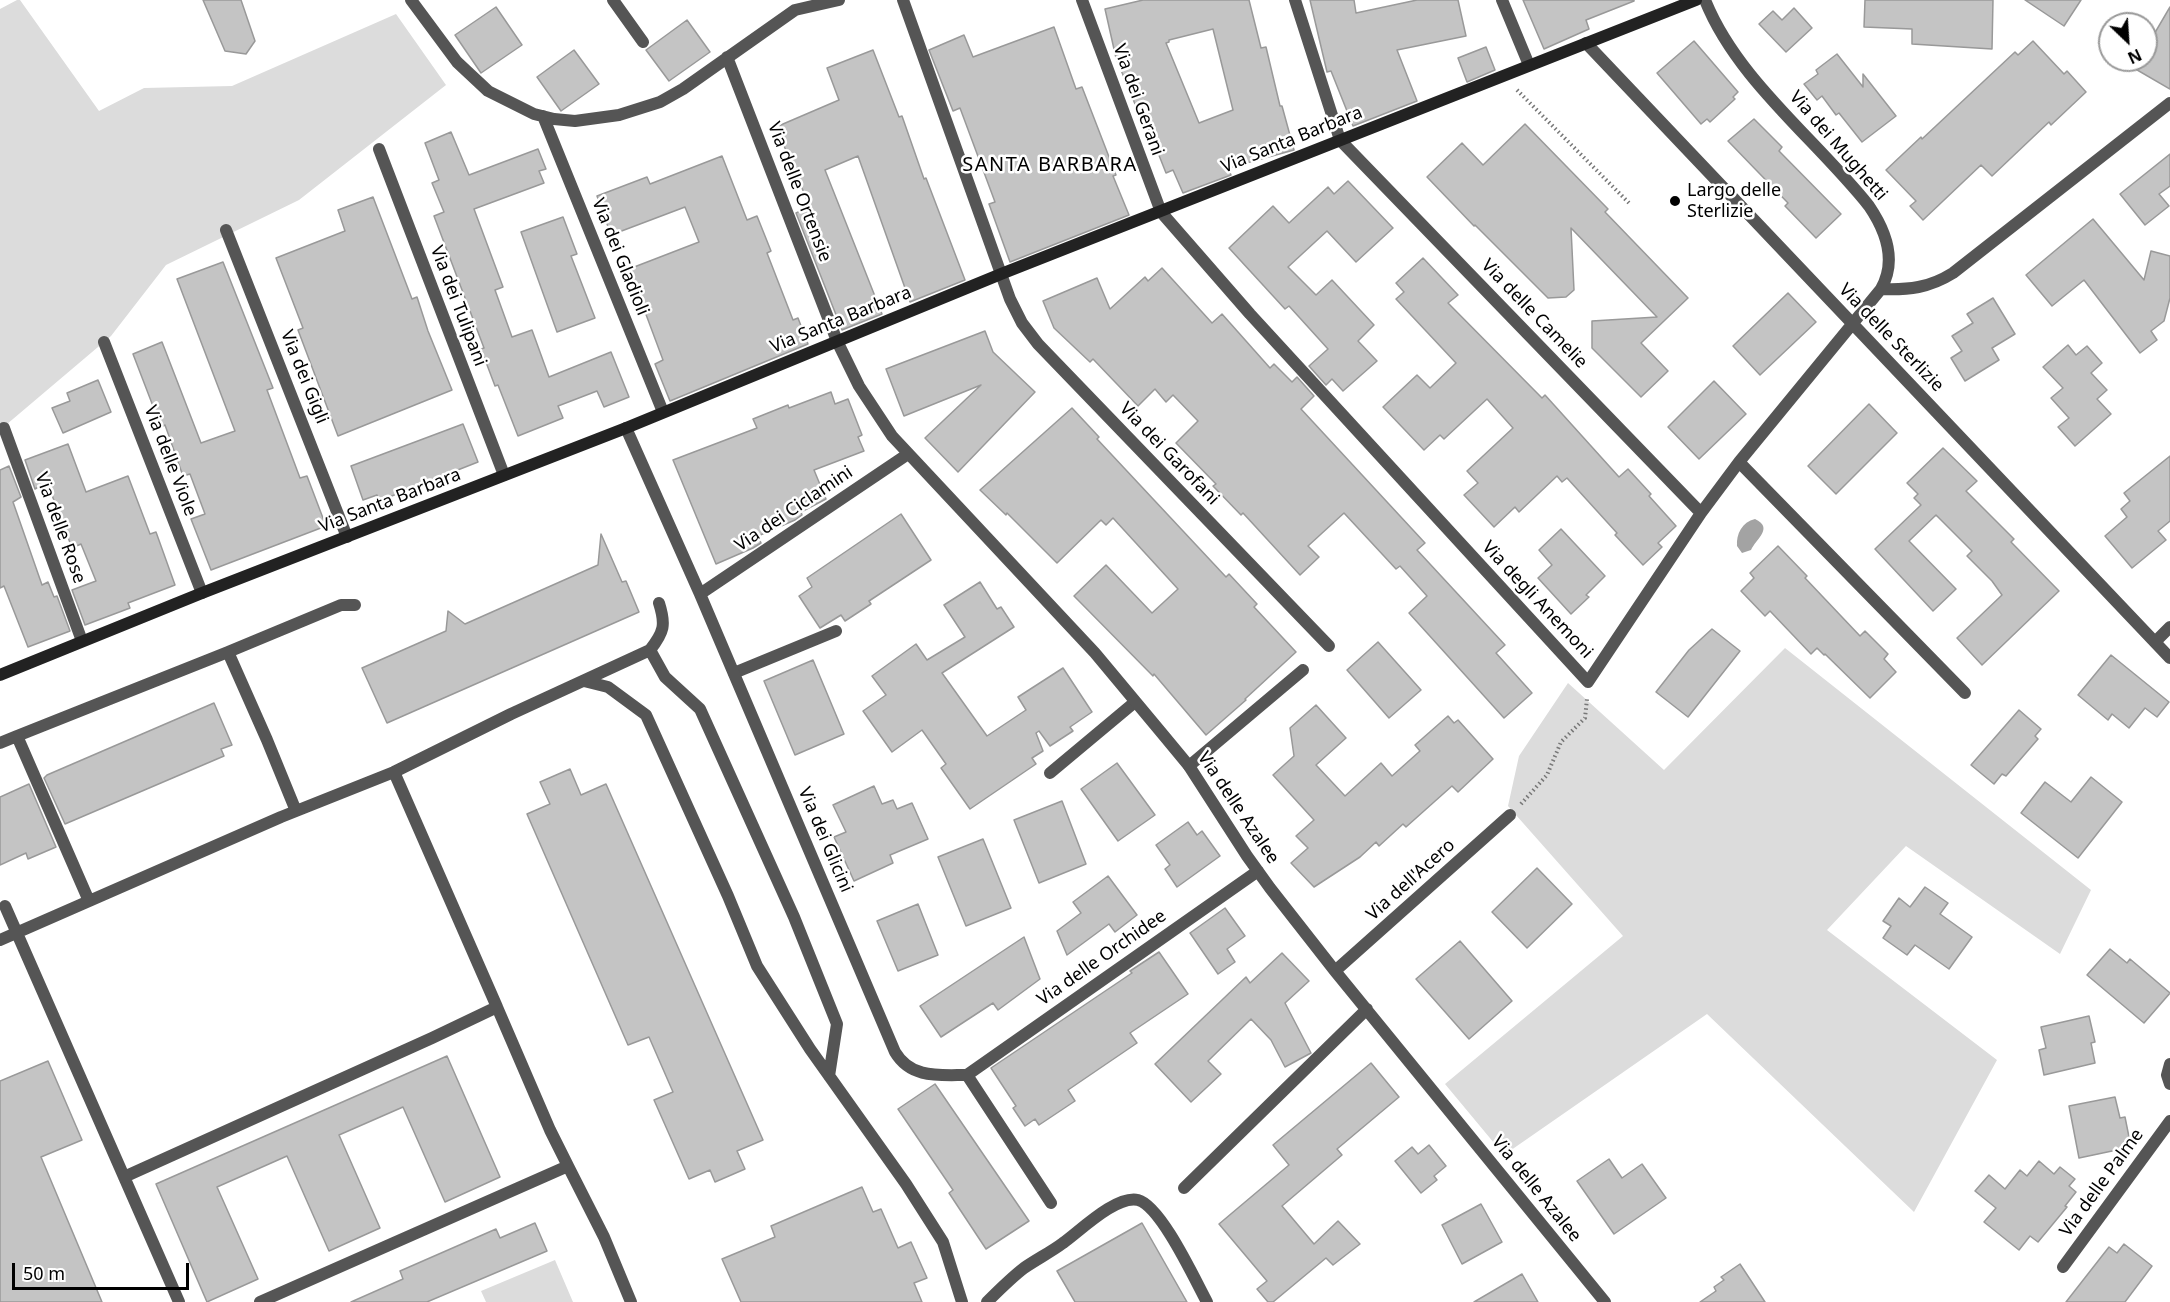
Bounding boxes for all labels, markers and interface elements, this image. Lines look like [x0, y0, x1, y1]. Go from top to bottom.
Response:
north arrow [2098, 12, 2158, 72]
street label: Via dei Gerani [1108, 41, 1168, 159]
text: N [2124, 44, 2145, 69]
street label: Via dei Mughetti [1785, 87, 1891, 205]
street label: Via Santa Barbara [1218, 102, 1366, 178]
street label: Via delle Ortensie [762, 119, 836, 265]
district label: SANTA BARBARA [962, 153, 1138, 177]
place label: Largo delle Sterlizie [1687, 180, 1781, 222]
marker: Largo delle Sterlizie [1668, 194, 1682, 208]
street label: Via dei Gladioli [587, 195, 653, 319]
street label: Via dei Tulipani [425, 243, 491, 369]
street label: Via delle Camelie [1476, 255, 1592, 373]
street label: Via delle Sterlizie [1834, 279, 1948, 397]
street label: Via Santa Barbara [767, 282, 915, 358]
street label: Via dei Gigli [275, 327, 333, 427]
street label: Via dei Garofani [1115, 398, 1223, 510]
street label: Via delle Viole [139, 403, 201, 519]
street label: Via dei Ciclamini [731, 462, 857, 556]
street label: Via Santa Barbara [316, 464, 464, 538]
street label: Via delle Rose [30, 470, 90, 586]
street label: Via degli Anemoni [1477, 537, 1597, 663]
street label: Via delle Azalee [1193, 748, 1283, 868]
street label: Via dei Glicini [793, 784, 857, 896]
street label: Via dell'Acero [1362, 835, 1460, 925]
street label: Via delle Orchidee [1033, 905, 1171, 1011]
street label: Via delle Palme [2056, 1125, 2148, 1241]
street label: Via delle Azalee [1487, 1131, 1585, 1247]
scale bar [15, 1251, 192, 1289]
text: 50 m [23, 1261, 65, 1285]

